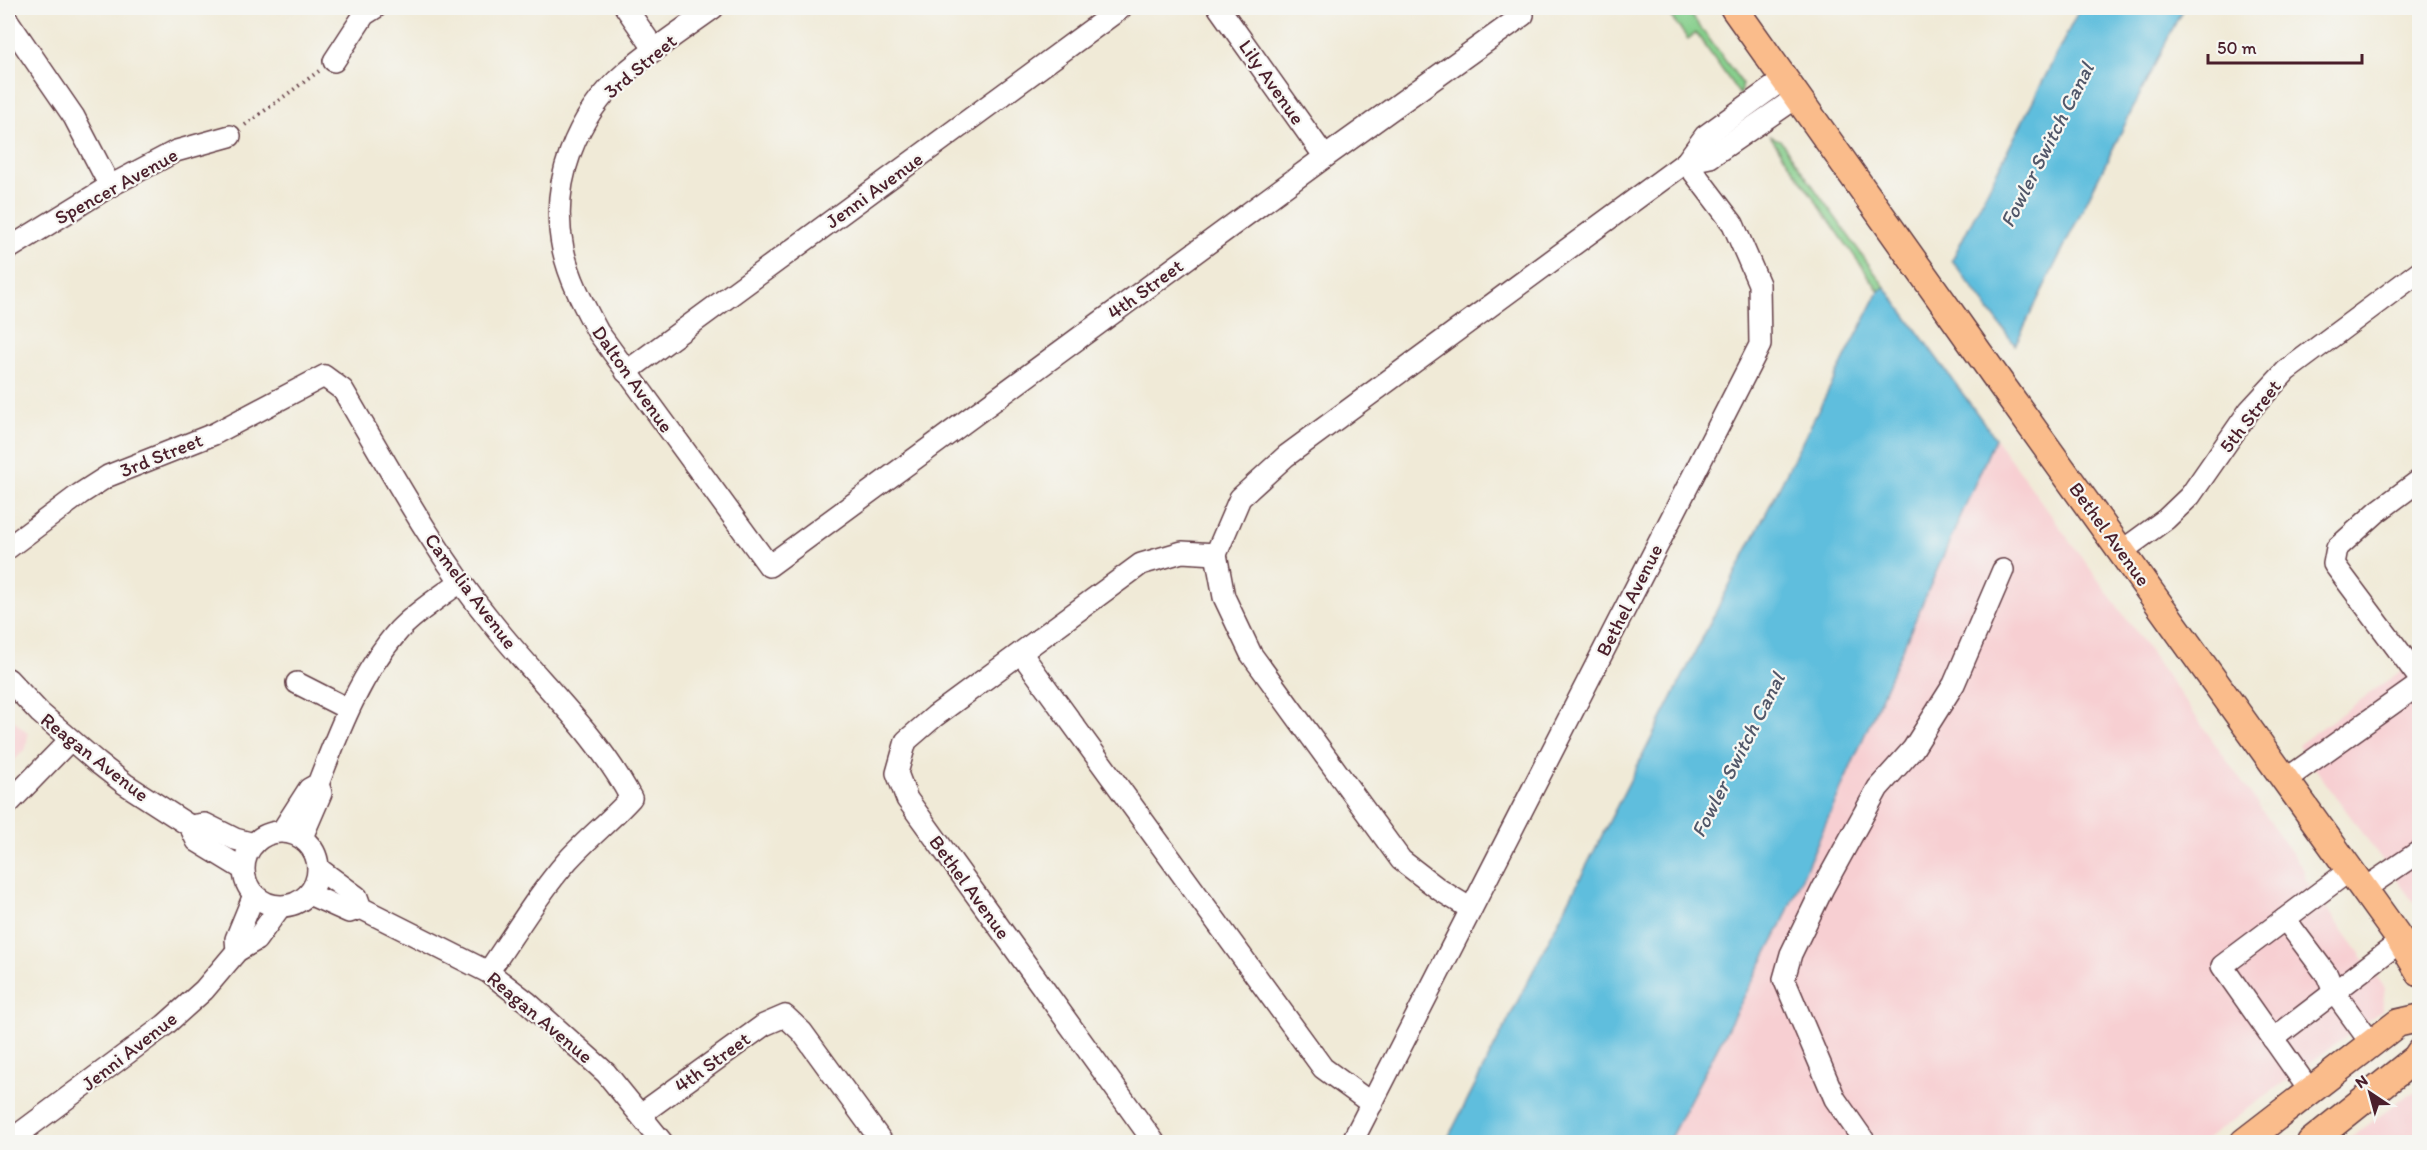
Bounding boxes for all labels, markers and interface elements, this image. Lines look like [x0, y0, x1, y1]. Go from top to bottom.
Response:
scale bar [2208, 27, 2362, 65]
street label: 3rd Street [599, 28, 682, 103]
street label: Lily Avenue [1234, 35, 1310, 129]
text: 50 m [2217, 37, 2257, 59]
water label: Fowler Switch Canal [1994, 57, 2100, 231]
street label: Spencer Avenue [50, 142, 182, 230]
street label: Jenni Avenue [821, 147, 927, 233]
street label: 4th Street [1103, 253, 1188, 324]
street label: Dalton Avenue [587, 321, 679, 437]
street label: 5th Street [2214, 374, 2286, 457]
street label: 3rd Street [116, 427, 206, 482]
street label: Bethel Avenue [2064, 477, 2156, 591]
street label: Camelia Avenue [420, 528, 522, 654]
street label: Bethel Avenue [1591, 540, 1667, 660]
water label: Fowler Switch Canal [1685, 667, 1791, 841]
street label: Reagan Avenue [36, 707, 154, 807]
street label: Bethel Avenue [924, 830, 1016, 944]
street label: Reagan Avenue [482, 966, 598, 1068]
street label: Jenni Avenue [77, 1006, 181, 1096]
street label: 4th Street [670, 1026, 755, 1097]
north arrow [2340, 1063, 2400, 1123]
text: N [2352, 1070, 2371, 1092]

